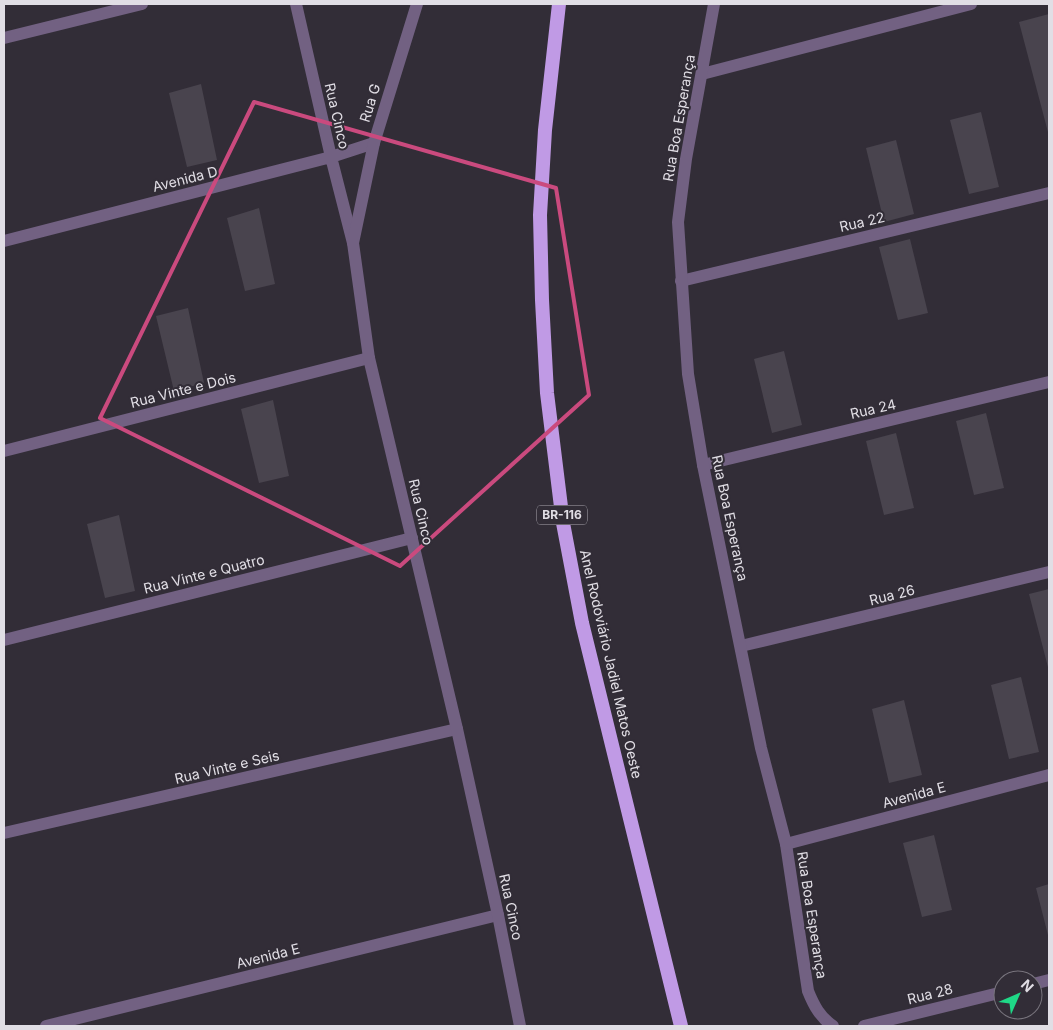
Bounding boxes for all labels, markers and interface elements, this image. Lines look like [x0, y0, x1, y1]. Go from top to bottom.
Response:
street label: Rua Boa Esperança [659, 53, 698, 183]
street label: Rua Cinco [322, 81, 353, 151]
street label: Rua G [356, 81, 383, 124]
street label: Avenida D [151, 162, 219, 195]
street label: Rua 22 [837, 208, 886, 235]
street label: Rua Vinte e Dois [128, 368, 237, 411]
street label: Rua 24 [848, 395, 897, 422]
street label: Rua Boa Esperança [709, 453, 752, 583]
street label: Rua Cinco [406, 477, 437, 547]
road number: BR-116 [537, 506, 587, 524]
street label: Anel Rodoviário Jadiel Matos Oeste [577, 548, 646, 780]
street label: Rua Vinte e Quatro [142, 550, 266, 597]
street label: Rua 26 [867, 581, 916, 608]
street label: Rua Vinte e Seis [173, 746, 281, 787]
street label: Avenida E [880, 778, 947, 811]
street label: Rua Boa Esperança [794, 850, 831, 980]
street label: Rua Cinco [496, 872, 527, 942]
street label: Avenida E [234, 939, 301, 972]
north arrow [993, 970, 1043, 1020]
text: N [1018, 976, 1037, 995]
street label: Rua 28 [905, 980, 954, 1007]

